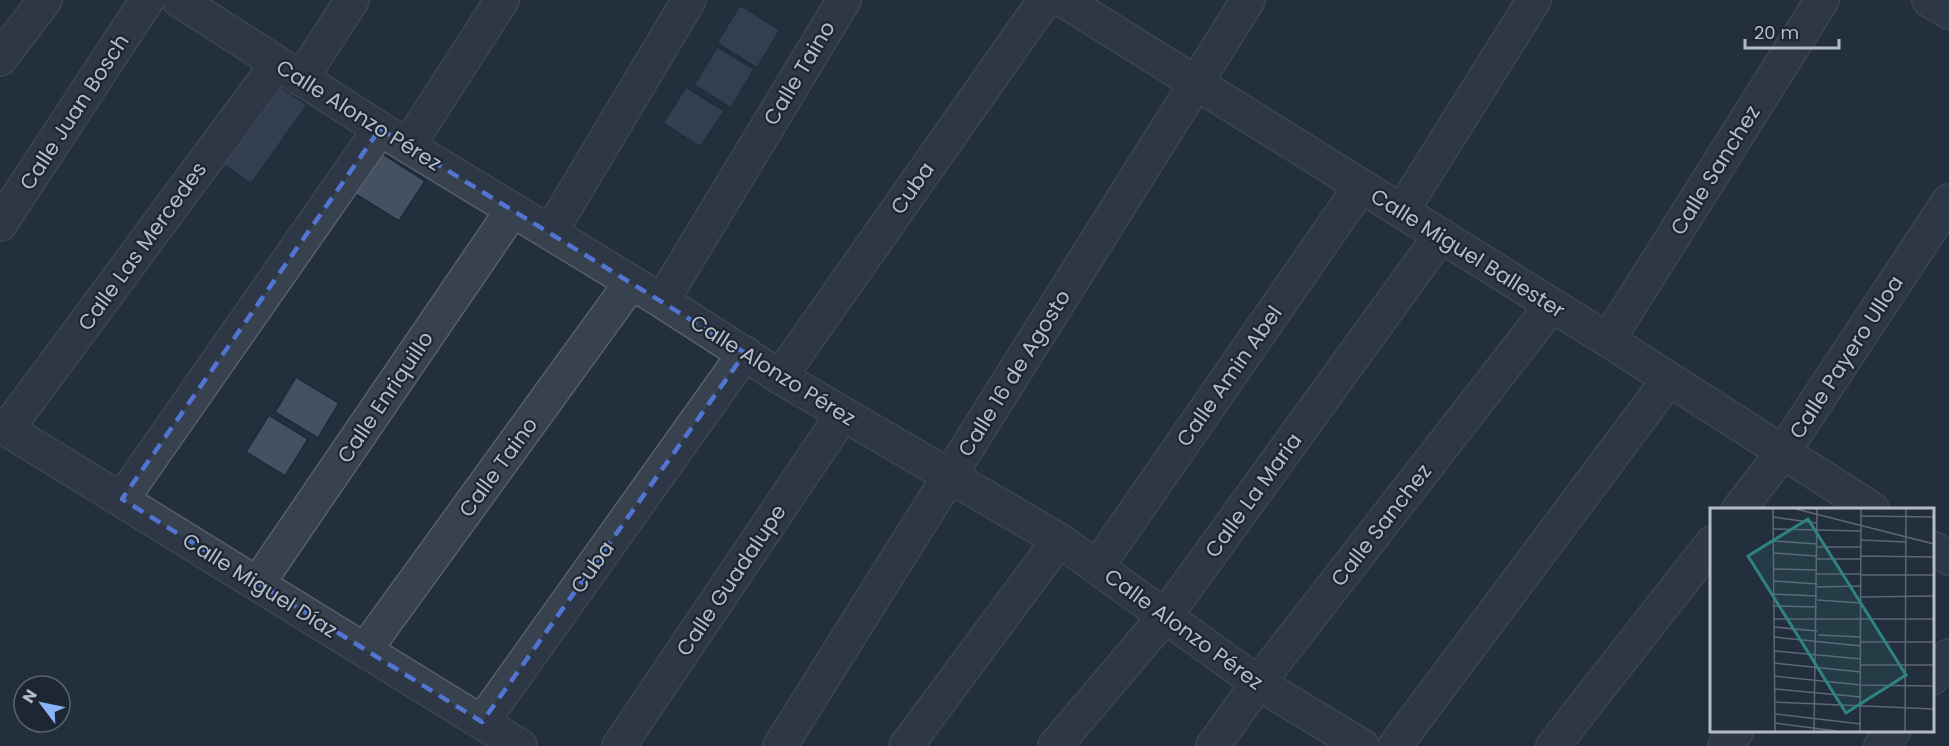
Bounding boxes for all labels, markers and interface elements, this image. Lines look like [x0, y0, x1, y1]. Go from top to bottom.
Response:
scale bar [1745, 12, 1840, 50]
street label: Calle Taino [756, 15, 842, 131]
text: 20 m [1754, 20, 1799, 45]
street label: Calle Juan Bosch [13, 28, 135, 196]
street label: Calle Alonzo Pérez [271, 52, 447, 178]
street label: Calle Sanchez [1663, 100, 1767, 240]
street label: Calle Las Mercedes [71, 156, 213, 336]
street label: Cuba [883, 156, 941, 220]
street label: Calle Miguel Ballester [1365, 181, 1571, 325]
street label: Calle Payero Ulloa [1782, 270, 1910, 444]
street label: Calle 16 de Agosto [951, 284, 1077, 462]
street label: Calle Amin Abel [1170, 300, 1288, 452]
street label: Calle Alonzo Pérez [685, 307, 861, 433]
street label: Calle Enriquillo [330, 325, 440, 469]
street label: Calle Taino [452, 411, 544, 523]
street label: Calle La Maria [1198, 427, 1308, 563]
street label: Calle Sanchez [1324, 458, 1438, 592]
street label: Calle Guadalupe [669, 498, 793, 662]
inset map [1710, 508, 1934, 731]
street label: Calle Miguel Díaz [177, 526, 343, 644]
street label: Cuba [563, 535, 621, 599]
street label: Calle Alonzo Pérez [1099, 561, 1269, 697]
north arrow [12, 674, 72, 734]
text: N [17, 685, 43, 708]

